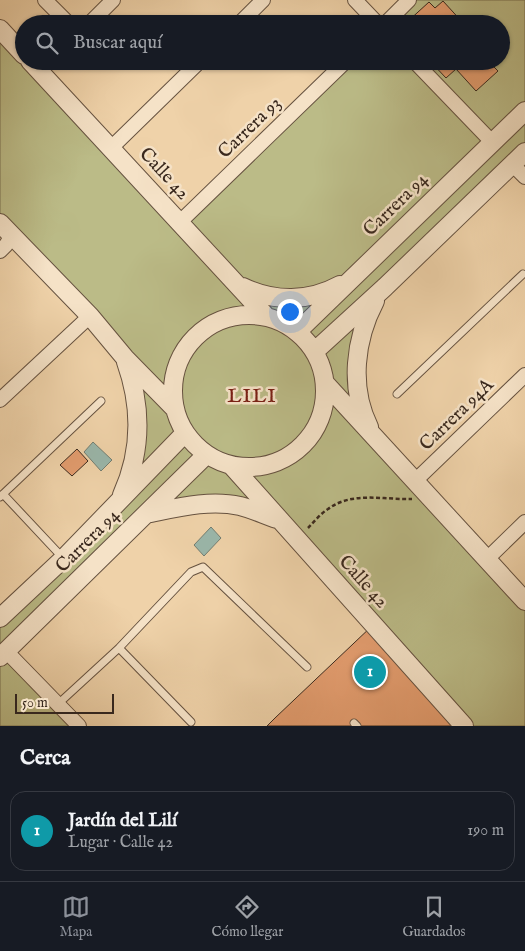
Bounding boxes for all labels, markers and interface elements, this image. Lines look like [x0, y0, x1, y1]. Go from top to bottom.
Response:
search box [15, 15, 510, 70]
icon: search [33, 29, 61, 57]
text: Buscar aquí [73, 31, 162, 55]
street label: Carrera 93 [213, 92, 287, 164]
street label: Calle 42 [134, 143, 194, 205]
street label: Carrera 94 [358, 168, 434, 242]
your location [277, 299, 303, 325]
street label: Carrera 94A [415, 373, 500, 456]
district label: LILI [227, 384, 277, 409]
street label: Carrera 94 [51, 503, 126, 578]
street label: Calle 42 [333, 550, 393, 614]
pin: 1 [354, 653, 386, 691]
scale bar [15, 691, 114, 714]
text: 50 m [22, 694, 48, 712]
text: Cerca [20, 745, 70, 772]
text: Jardín del Lilí [68, 809, 177, 833]
text: 1 [34, 821, 40, 841]
text: 190 m [467, 821, 504, 841]
text: Lugar · Calle 42 [68, 833, 173, 853]
tab: Mapa [60, 893, 92, 941]
tab: Cómo llegar [212, 893, 283, 941]
tab: Guardados [402, 893, 465, 941]

